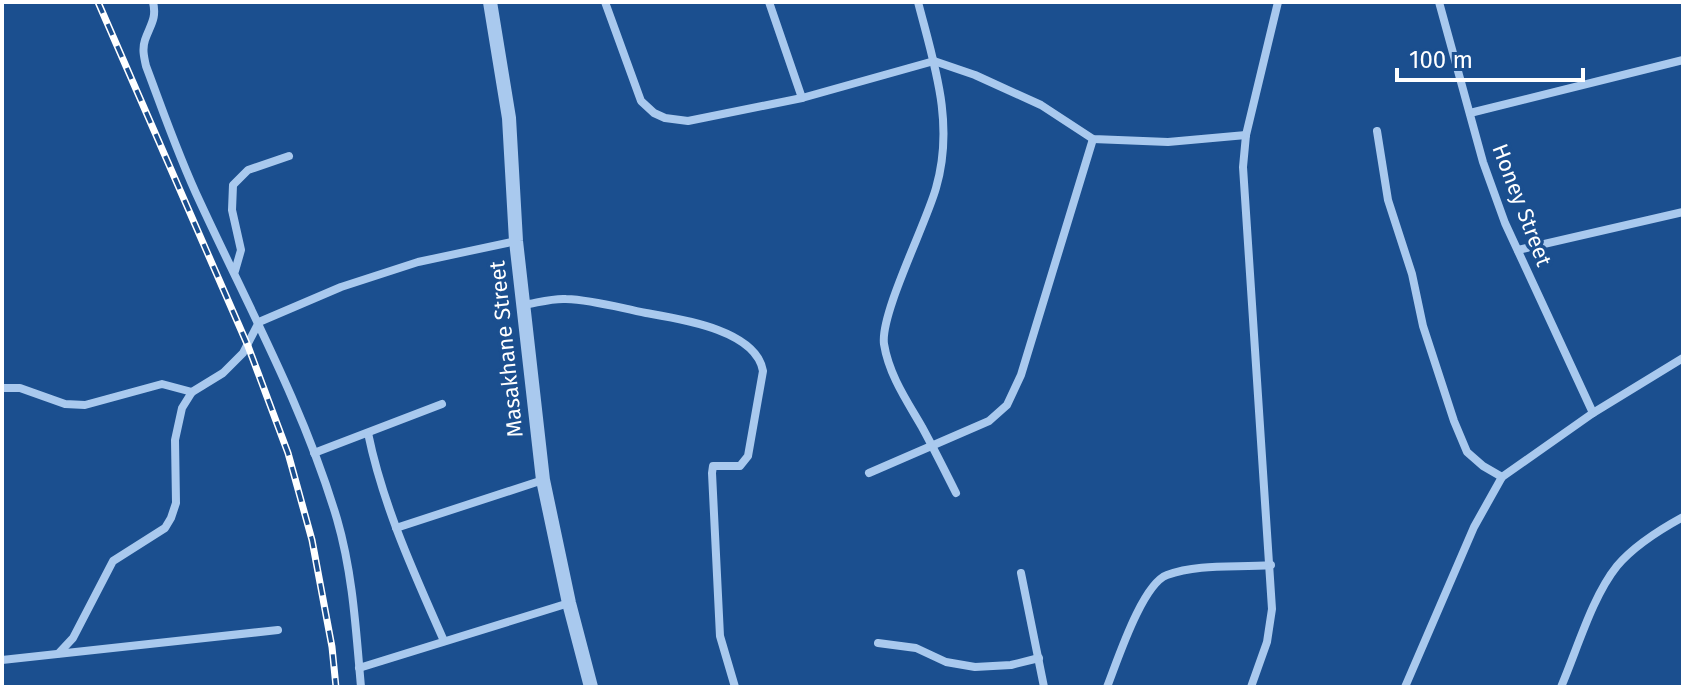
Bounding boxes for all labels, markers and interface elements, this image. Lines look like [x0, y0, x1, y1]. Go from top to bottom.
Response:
scale bar [1397, 32, 1583, 82]
text: 100 m [1409, 46, 1473, 74]
street label: Honey Street [1486, 140, 1558, 270]
street label: Masakhane Street [483, 259, 529, 439]

